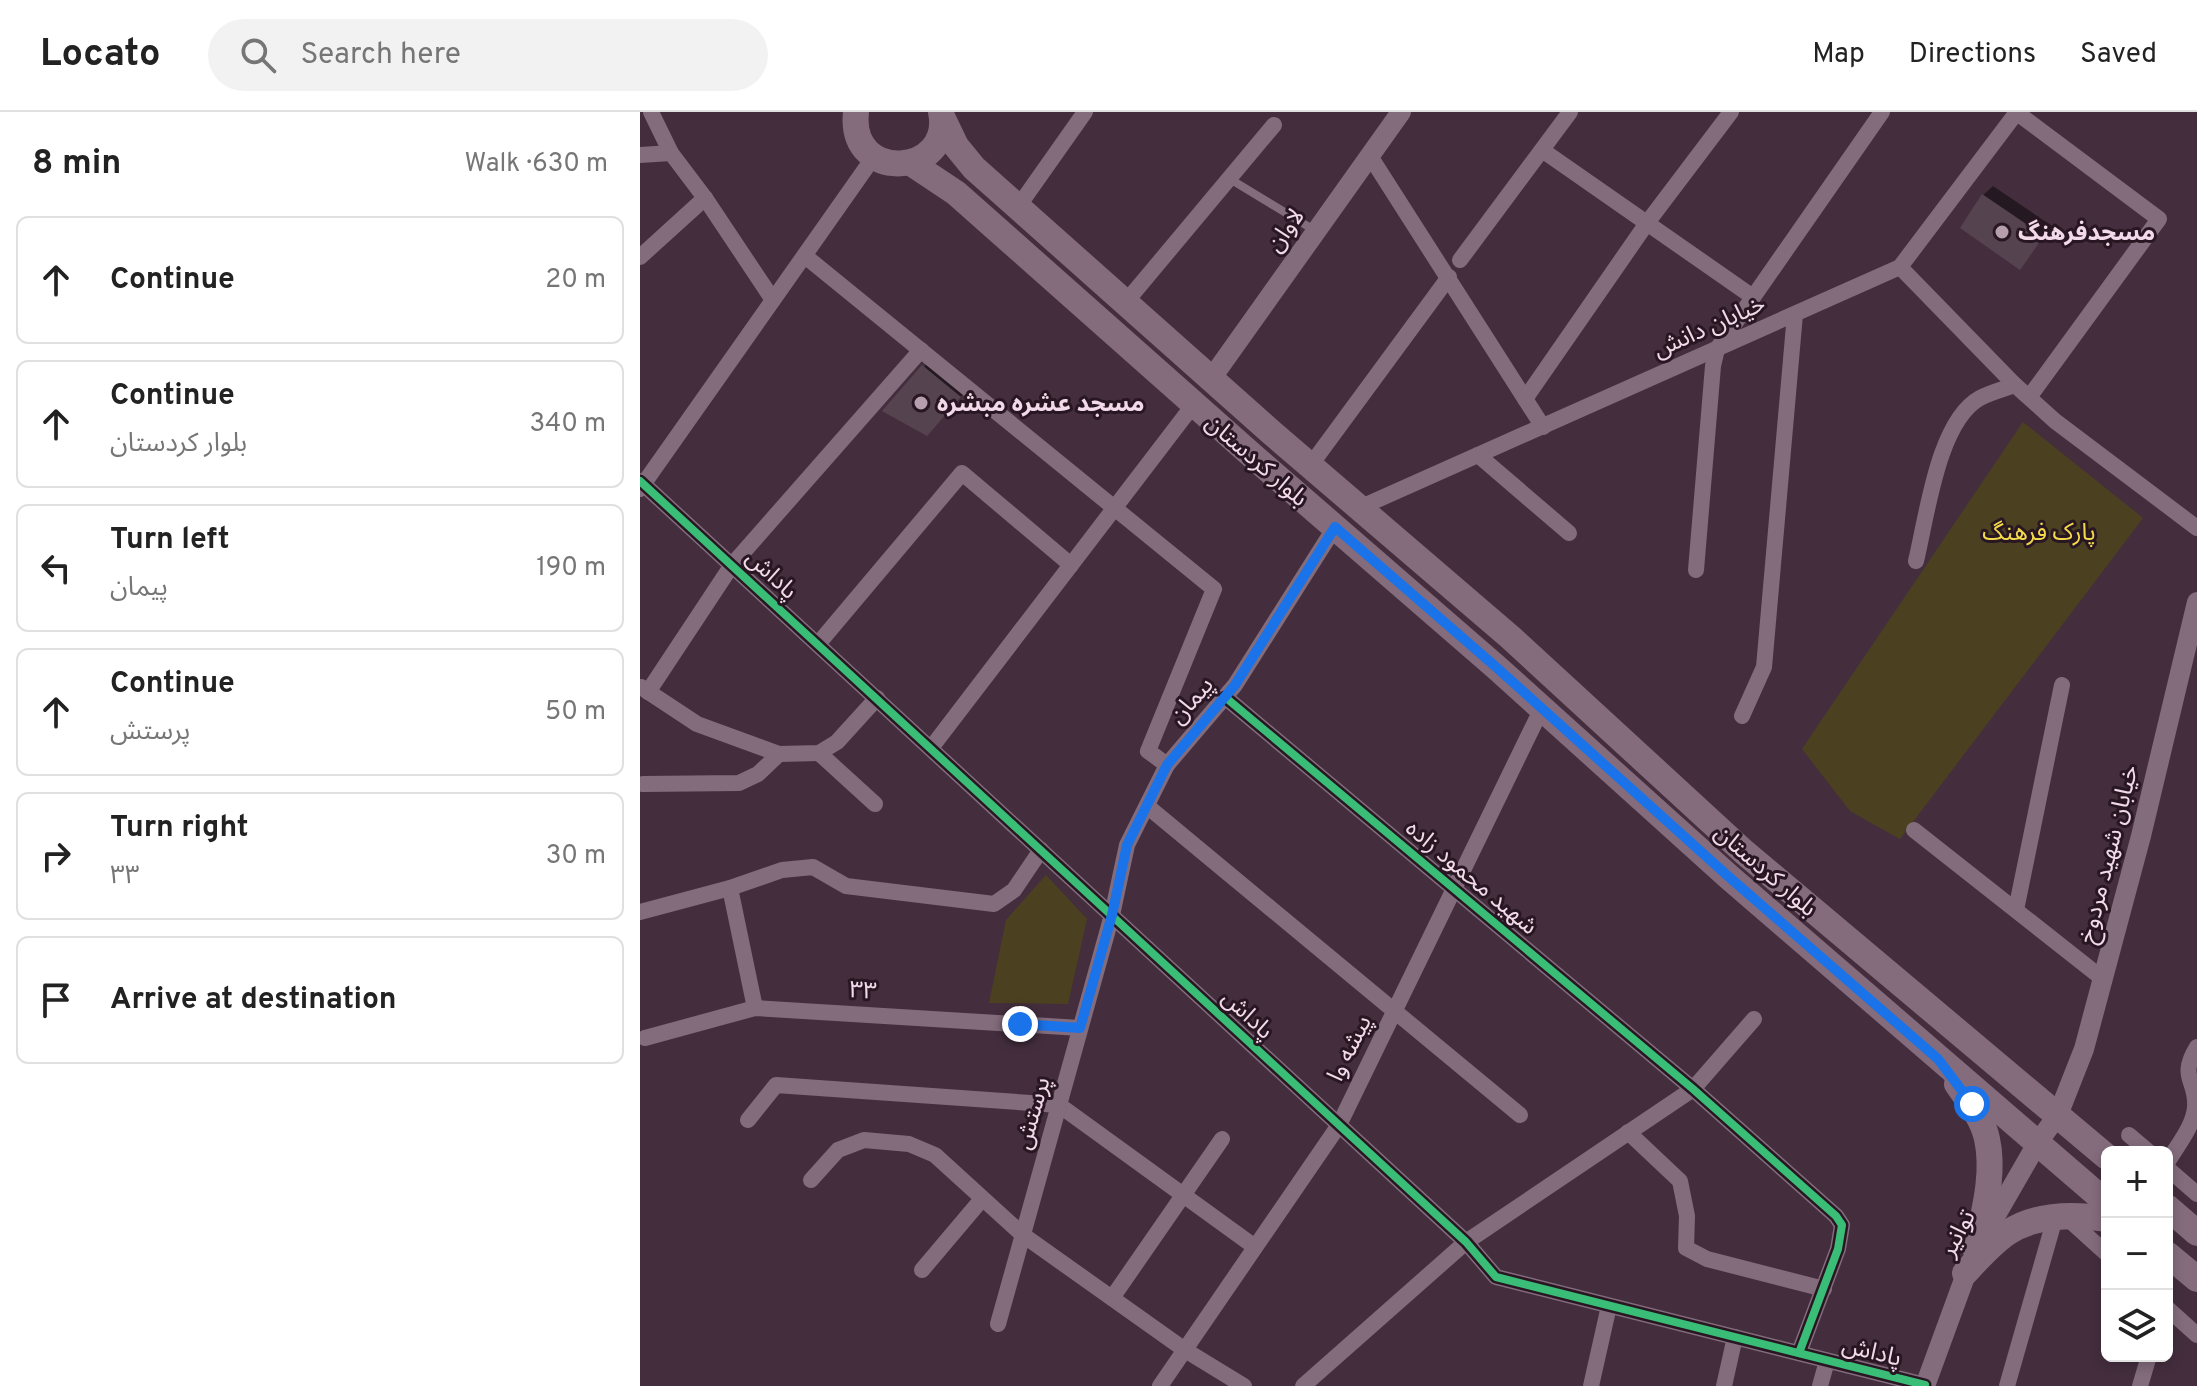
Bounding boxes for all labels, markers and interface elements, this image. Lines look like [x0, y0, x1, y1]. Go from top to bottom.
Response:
search box [208, 19, 768, 91]
text: Locato [40, 31, 160, 80]
icon: search [236, 33, 280, 77]
text: Search here [300, 37, 461, 74]
text: Map [1812, 37, 1865, 73]
text: Directions [1909, 37, 2036, 73]
text: Saved [2080, 37, 2157, 73]
text: 8 min [32, 143, 121, 186]
text: Walk · 630 m [465, 148, 608, 181]
street label: لاوان [1261, 203, 1312, 259]
place label: مسجدفرهنگ [2018, 219, 2155, 249]
marker: مسجدفرهنگ [1993, 223, 2011, 241]
icon: ahead [34, 258, 78, 302]
text: Continue [110, 262, 235, 299]
text: 20 m [545, 264, 606, 297]
street label: خیابان دانش [1649, 290, 1771, 366]
text: Continue [110, 378, 235, 415]
place label: مسجد عشره مبشره [937, 390, 1145, 420]
marker: مسجد عشره مبشره [912, 394, 930, 412]
icon: ahead [34, 402, 78, 446]
text: 340 m [529, 408, 606, 441]
street label: بلوار کردستان [1198, 409, 1313, 514]
text: بلوار کردستان [110, 428, 247, 461]
park label: پارک فرهنگ [1982, 519, 2096, 549]
text: Turn left [110, 522, 230, 559]
street label: پاداش [738, 544, 803, 607]
icon: left [34, 546, 78, 590]
text: 190 m [536, 552, 606, 585]
text: پیمان [110, 572, 168, 605]
text: Continue [110, 666, 235, 703]
street label: پیمان [1164, 671, 1221, 731]
icon: ahead [34, 690, 78, 734]
text: 50 m [545, 696, 606, 729]
text: پرستش [110, 716, 190, 749]
street label: خیابان شهید مردوخ [2073, 762, 2147, 947]
text: Turn right [110, 810, 248, 847]
street label: شهید محمود زاده [1398, 814, 1543, 943]
street label: بلوار کردستان [1707, 819, 1822, 924]
icon: right [34, 834, 78, 878]
text: 30 m [546, 840, 606, 873]
text: ۳۳ [110, 860, 140, 893]
street label: ۳۳ [848, 976, 878, 1008]
icon: arrive [34, 978, 78, 1022]
text: Arrive at destination [110, 982, 396, 1019]
street label: پاداش [1214, 984, 1279, 1047]
route end [1002, 1006, 1038, 1042]
street label: پیشه وا [1322, 1011, 1380, 1087]
street label: پرستش [1009, 1074, 1059, 1153]
route start [1954, 1086, 1990, 1122]
map controls [2101, 1146, 2173, 1362]
button: + [2101, 1146, 2173, 1218]
street label: توانیر [1934, 1205, 1984, 1264]
button: − [2101, 1218, 2173, 1290]
button: layers [2101, 1290, 2173, 1362]
street label: پاداش [1839, 1331, 1904, 1375]

